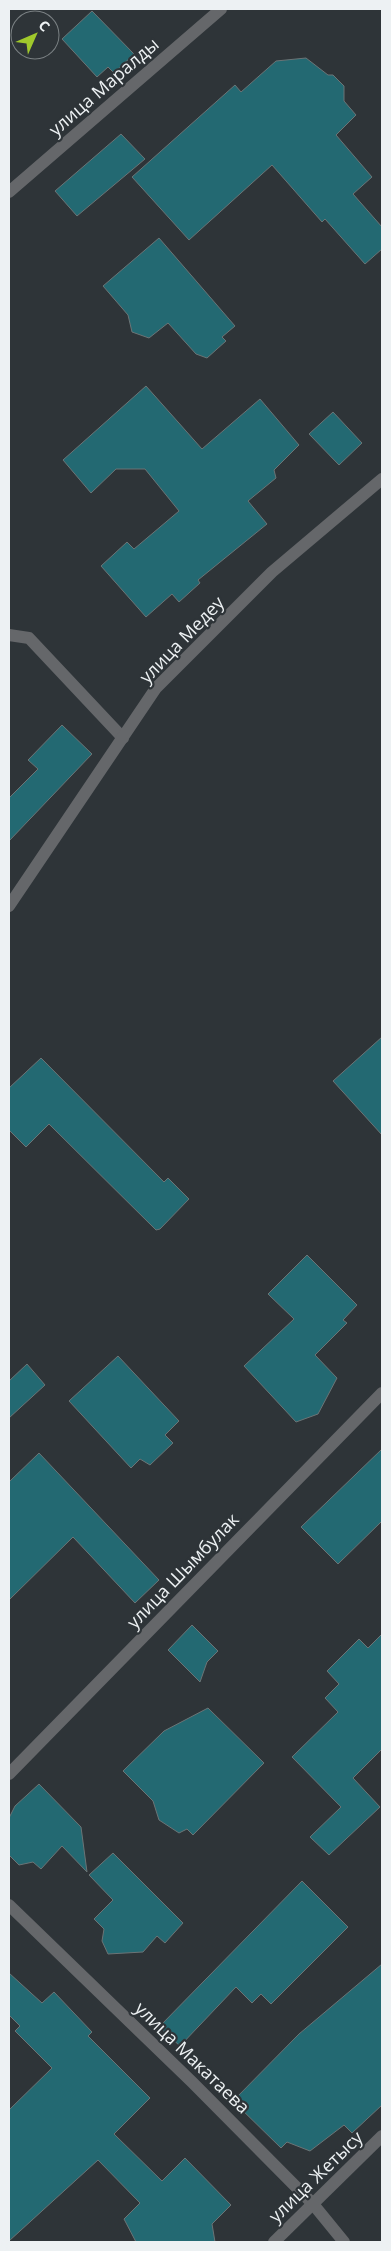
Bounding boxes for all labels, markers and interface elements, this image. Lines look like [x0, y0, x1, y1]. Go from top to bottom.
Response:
north arrow [10, 10, 60, 60]
text: С [35, 16, 54, 35]
street label: улица Маралды [43, 32, 163, 141]
street label: улица Медеу [134, 590, 230, 688]
street label: улица Шымбулак [121, 1507, 244, 1633]
street label: улица Макатаева [130, 1996, 255, 2118]
street label: улица Жетысу [263, 2125, 368, 2227]

